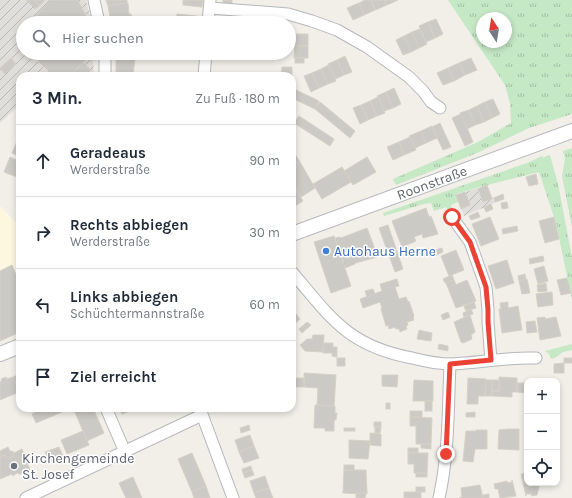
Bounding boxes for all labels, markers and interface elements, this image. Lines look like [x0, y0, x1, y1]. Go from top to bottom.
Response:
north arrow [476, 12, 512, 48]
search box [16, 16, 296, 60]
icon: search [30, 27, 52, 49]
text: Hier suchen [62, 29, 144, 47]
text: 3 Min. [32, 88, 82, 108]
text: Zu Fuß · 180 m [195, 91, 280, 106]
text: Geradeaus [70, 144, 146, 162]
icon: ahead [32, 150, 54, 172]
text: 90 m [249, 153, 280, 168]
text: Werderstraße [70, 162, 150, 177]
street label: Roonstraße [394, 162, 469, 203]
route start [443, 208, 461, 226]
text: Rechts abbiegen [70, 216, 189, 234]
icon: right [32, 222, 54, 244]
text: 30 m [249, 225, 280, 240]
text: Werderstraße [70, 234, 150, 249]
place label: Autohaus Herne [334, 243, 436, 260]
marker: Autohaus Herne [321, 246, 331, 256]
text: Links abbiegen [70, 288, 178, 306]
icon: left [32, 294, 54, 316]
text: 60 m [250, 297, 280, 312]
text: Schüchtermannstraße [70, 306, 204, 321]
icon: arrive [32, 366, 54, 388]
text: Ziel erreicht [70, 368, 156, 386]
map controls [524, 378, 560, 486]
button: + [524, 378, 560, 414]
button: − [524, 414, 560, 450]
route end [437, 445, 455, 463]
place label: Kirchengemeinde St. Josef [22, 450, 135, 483]
button: locate [524, 450, 560, 486]
marker: Kirchengemeinde St. Josef [9, 461, 19, 471]

